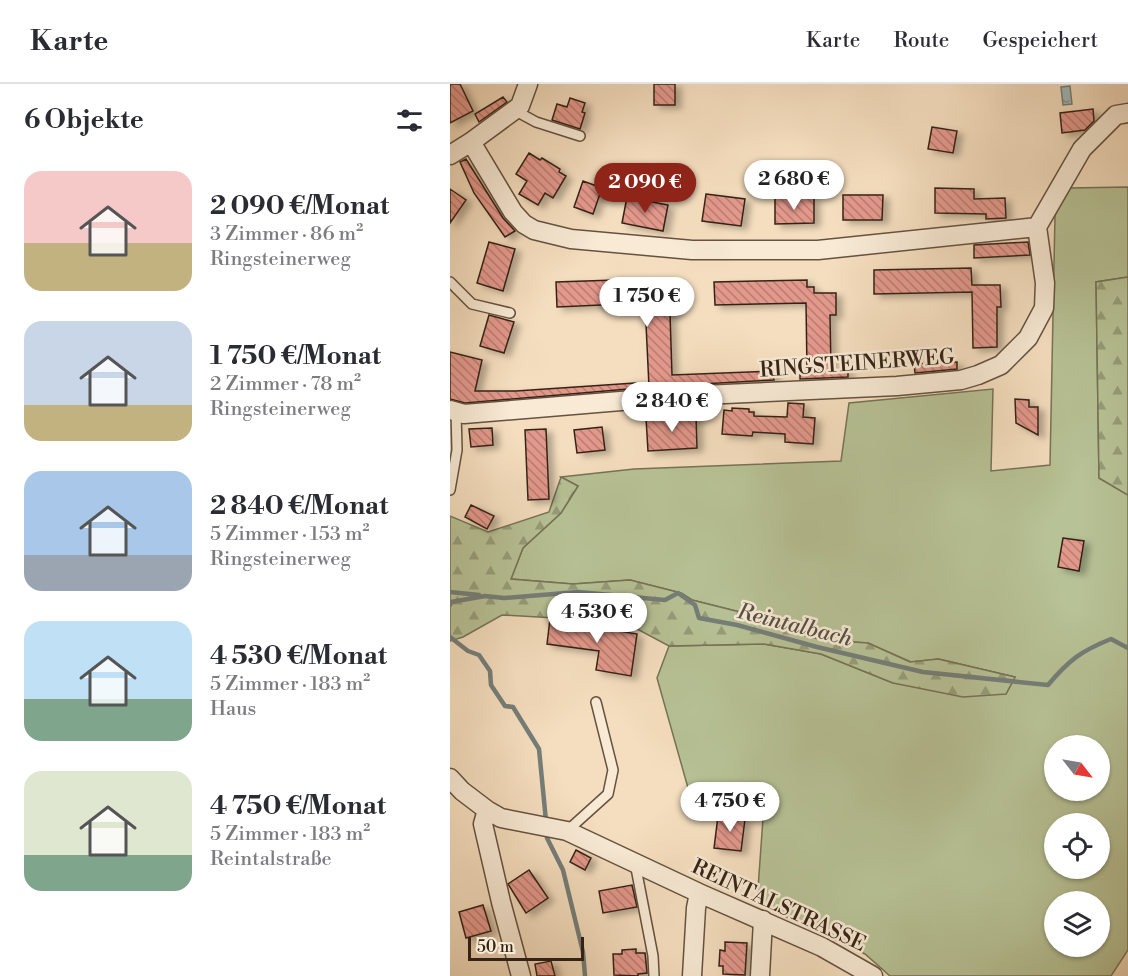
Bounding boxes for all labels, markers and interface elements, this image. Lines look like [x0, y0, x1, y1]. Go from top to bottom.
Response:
text: Karte [30, 24, 108, 59]
text: Karte [806, 28, 860, 54]
text: Route [893, 28, 949, 54]
text: Gespeichert [982, 28, 1098, 54]
text: 6 Objekte [24, 104, 144, 136]
icon: filters [393, 104, 426, 137]
pin: 2 680 € [739, 160, 849, 211]
pin: 2 090 € [590, 163, 700, 214]
text: 2 680 € [758, 167, 830, 192]
text: 2 090 € [608, 170, 682, 195]
text: 2 090 €/Monat [210, 190, 389, 222]
icon: home [72, 195, 144, 267]
text: 3 Zimmer · 86 m² [210, 222, 363, 247]
text: Ringsteinerweg [210, 247, 351, 272]
pin: 1 750 € [592, 277, 702, 328]
text: 1 750 € [613, 284, 681, 309]
text: 1 750 €/Monat [210, 340, 381, 372]
street label: RINGSTEINERWEG [759, 344, 956, 384]
icon: home [72, 345, 144, 417]
text: 2 Zimmer · 78 m² [210, 372, 361, 397]
pin: 2 840 € [617, 382, 727, 433]
text: 2 840 € [636, 389, 708, 414]
text: Ringsteinerweg [210, 397, 351, 422]
text: 2 840 €/Monat [210, 490, 388, 522]
icon: home [72, 495, 144, 567]
text: 5 Zimmer · 153 m² [210, 522, 369, 547]
text: Ringsteinerweg [210, 547, 351, 572]
pin: 4 530 € [542, 593, 652, 644]
water label: Reintalbach [734, 598, 855, 653]
text: 4 530 € [561, 600, 633, 625]
text: 4 530 €/Monat [210, 640, 387, 672]
icon: home [72, 645, 144, 717]
text: 5 Zimmer · 183 m² [210, 672, 370, 697]
text: Haus [210, 697, 256, 722]
north arrow [1044, 735, 1110, 801]
map controls [1044, 735, 1110, 957]
pin: 4 750 € [675, 782, 785, 833]
text: 4 750 € [694, 789, 766, 814]
text: 4 750 €/Monat [210, 790, 386, 822]
icon: home [72, 795, 144, 867]
button: locate [1044, 813, 1110, 879]
text: 5 Zimmer · 183 m² [210, 822, 370, 847]
text: Reintalstraße [210, 847, 332, 872]
street label: REINTALSTRASSE [687, 854, 870, 958]
button: layers [1044, 891, 1110, 957]
scale bar [468, 934, 584, 962]
text: 50 m [477, 937, 514, 957]

